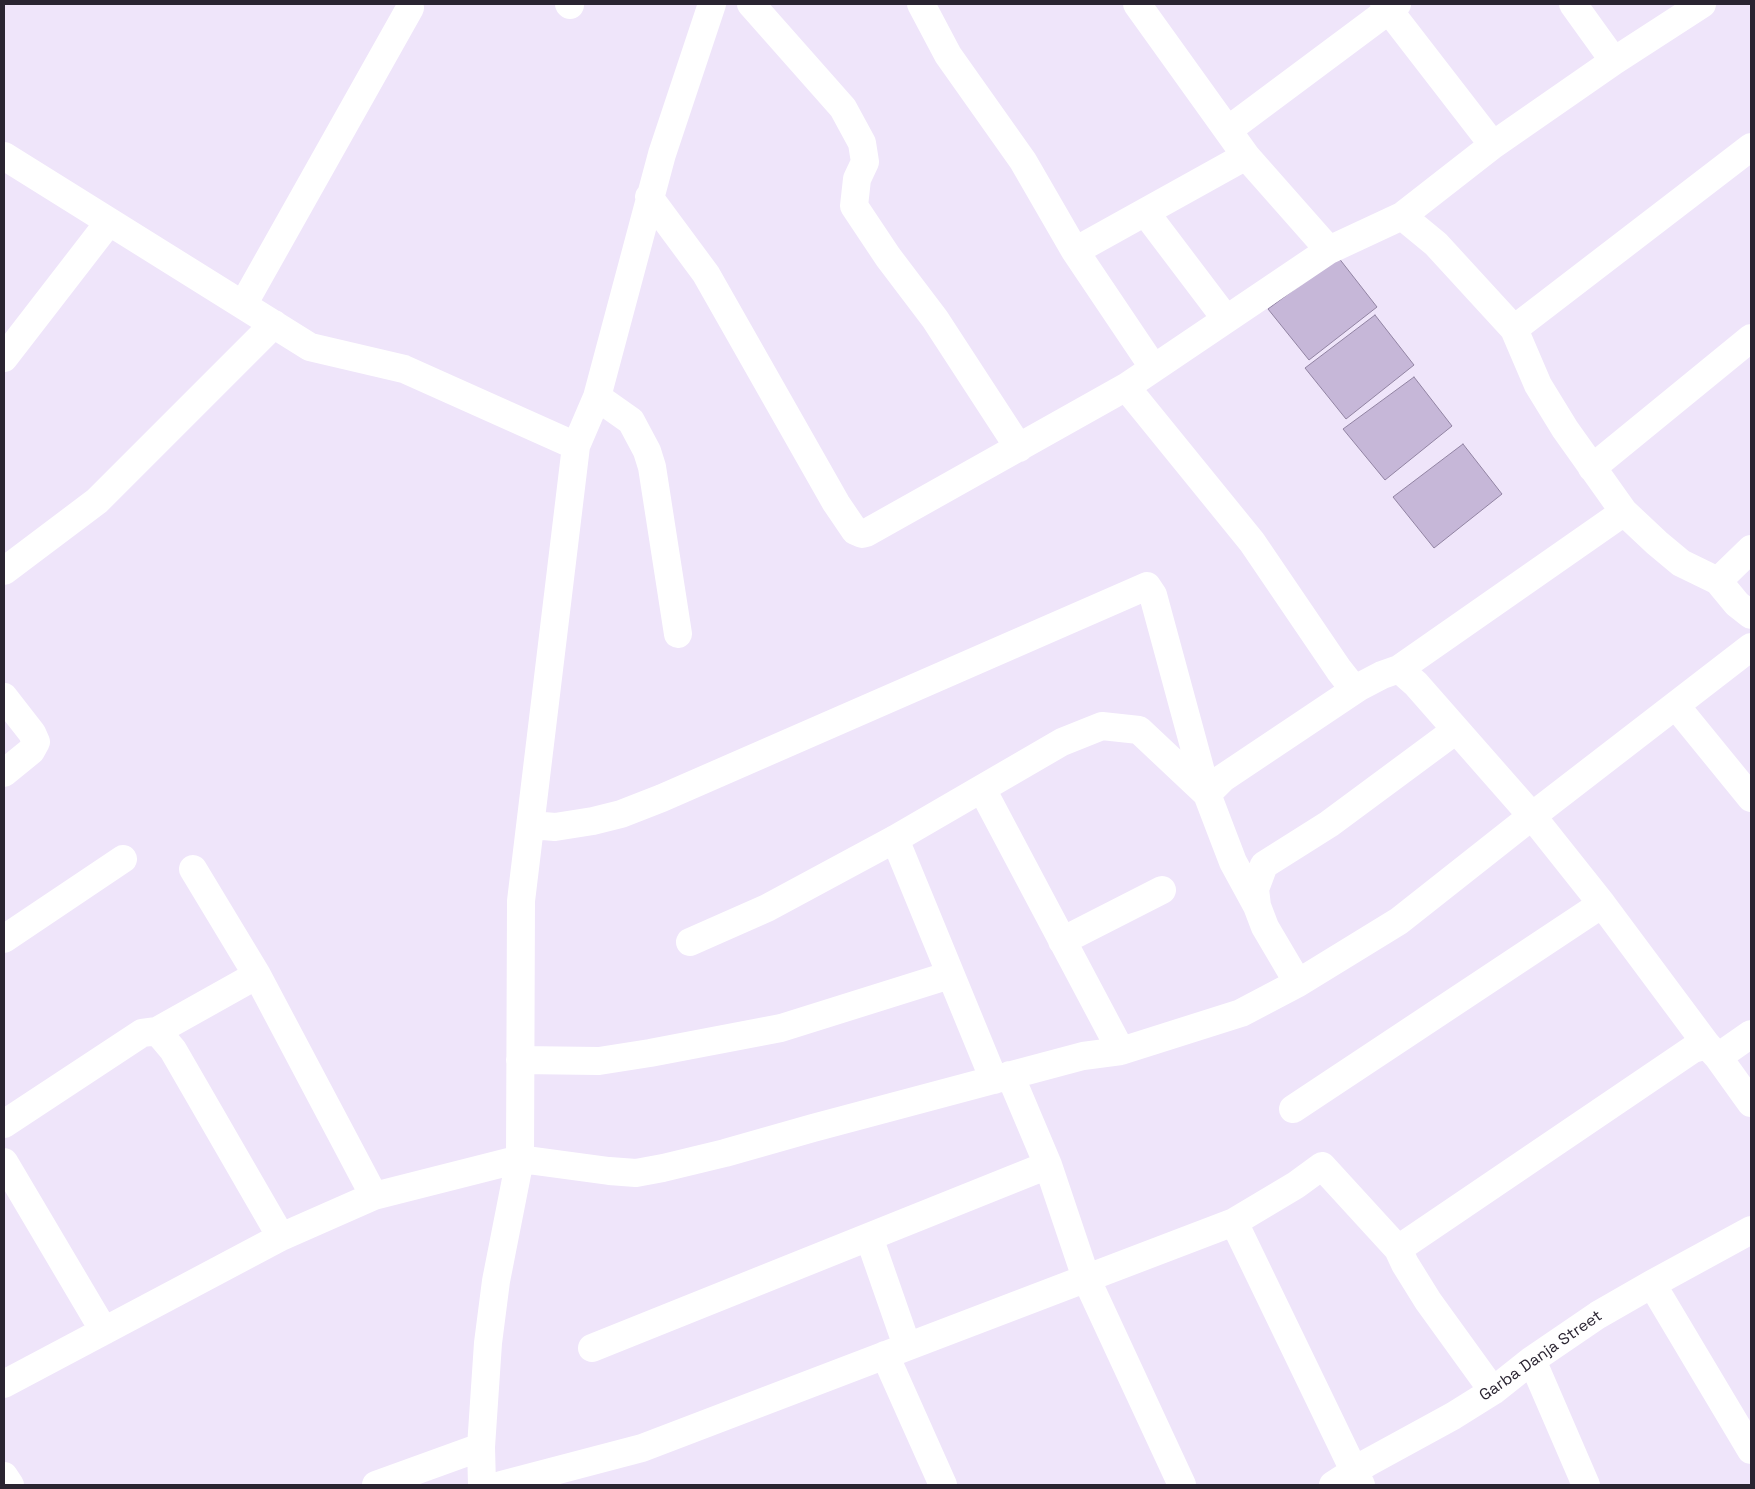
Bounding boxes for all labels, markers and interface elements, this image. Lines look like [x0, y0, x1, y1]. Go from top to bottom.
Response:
street label: Garba Danja Street [1476, 1306, 1606, 1406]

